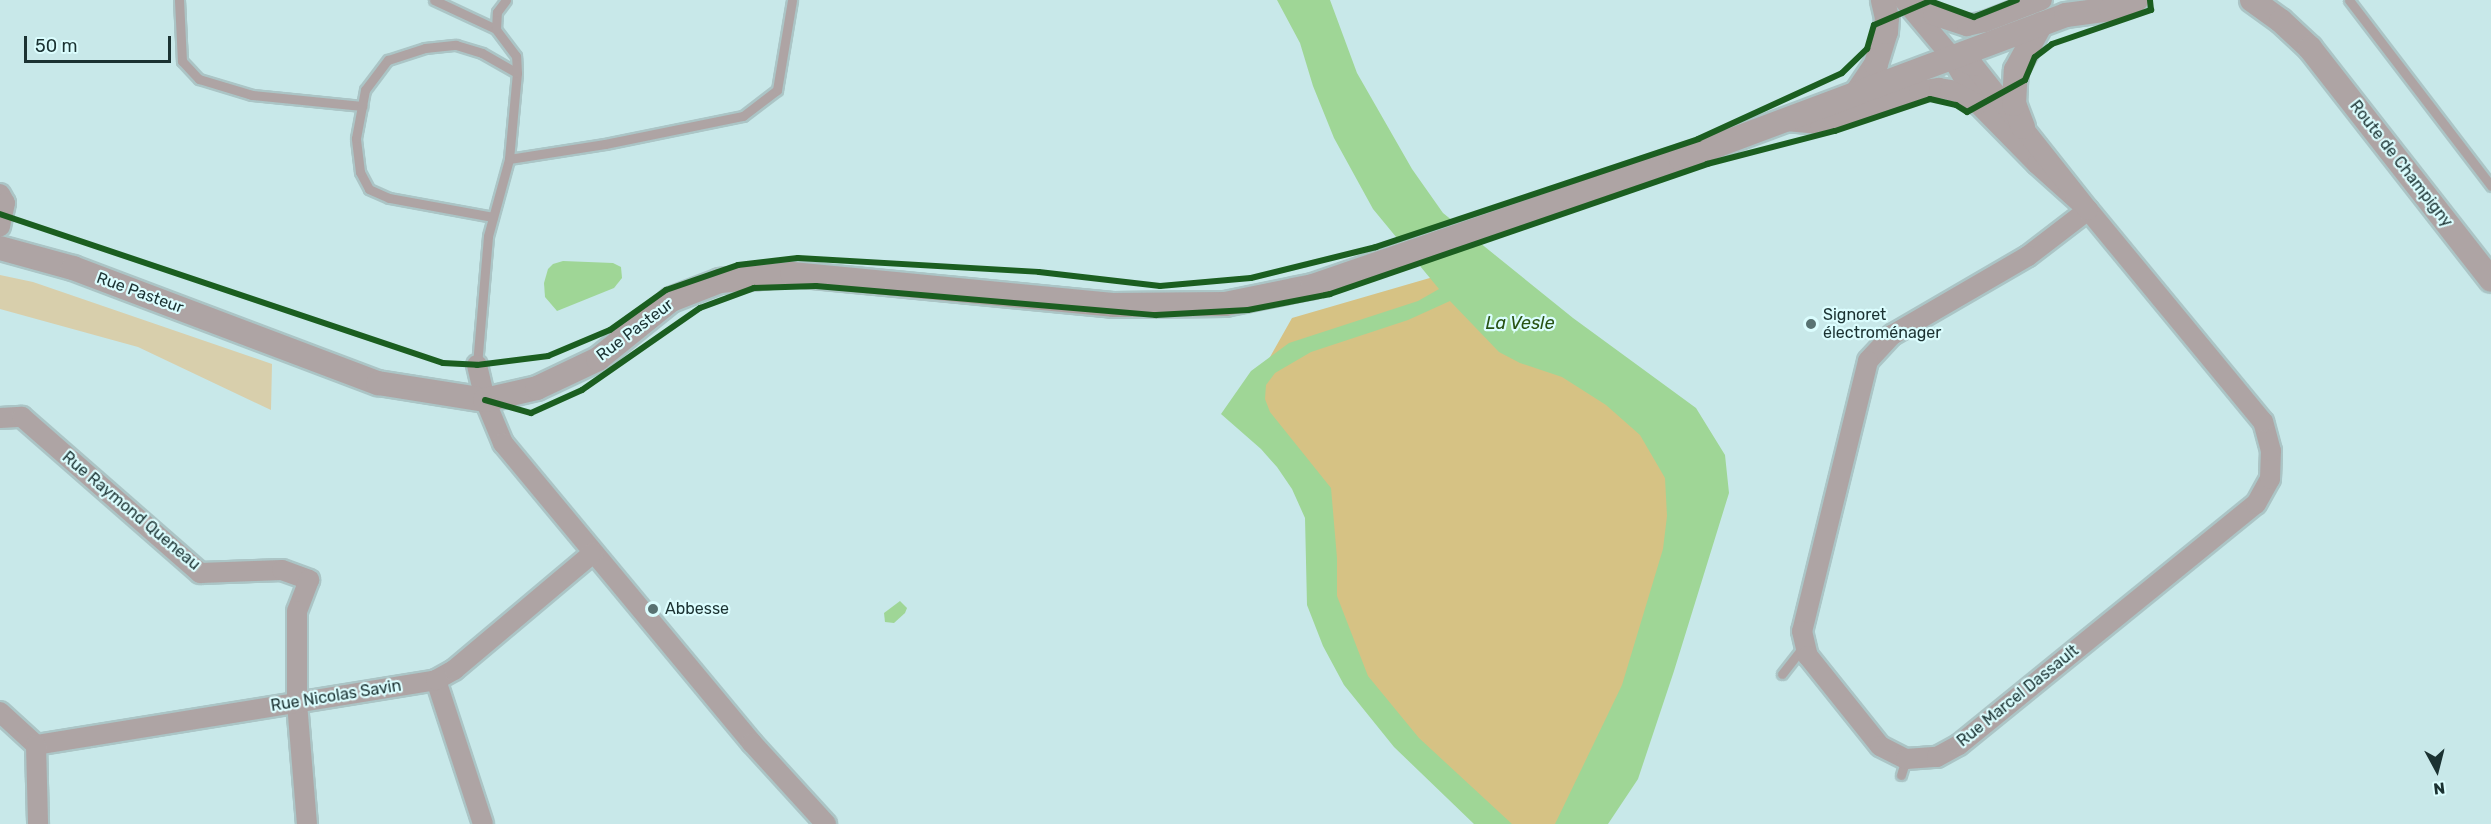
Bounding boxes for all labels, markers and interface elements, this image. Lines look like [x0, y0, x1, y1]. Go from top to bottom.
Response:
scale bar [27, 24, 174, 62]
text: 50 m [35, 35, 78, 57]
street label: Route de Champigny [2346, 97, 2456, 231]
street label: Rue Pasteur [94, 268, 186, 318]
street label: Rue Pasteur [593, 295, 677, 365]
place label: Signoret électroménager [1823, 305, 1941, 343]
water label: La Vesle [1485, 312, 1555, 334]
marker: Signoret électroménager [1804, 317, 1818, 331]
street label: Rue Raymond Queneau [58, 448, 204, 574]
place label: Abbesse [665, 599, 729, 619]
marker: Abbesse [646, 602, 660, 616]
street label: Rue Marcel Dassault [1953, 641, 2083, 751]
street label: Rue Nicolas Savin [269, 676, 403, 716]
north arrow [2407, 740, 2467, 800]
text: N [2432, 778, 2446, 798]

